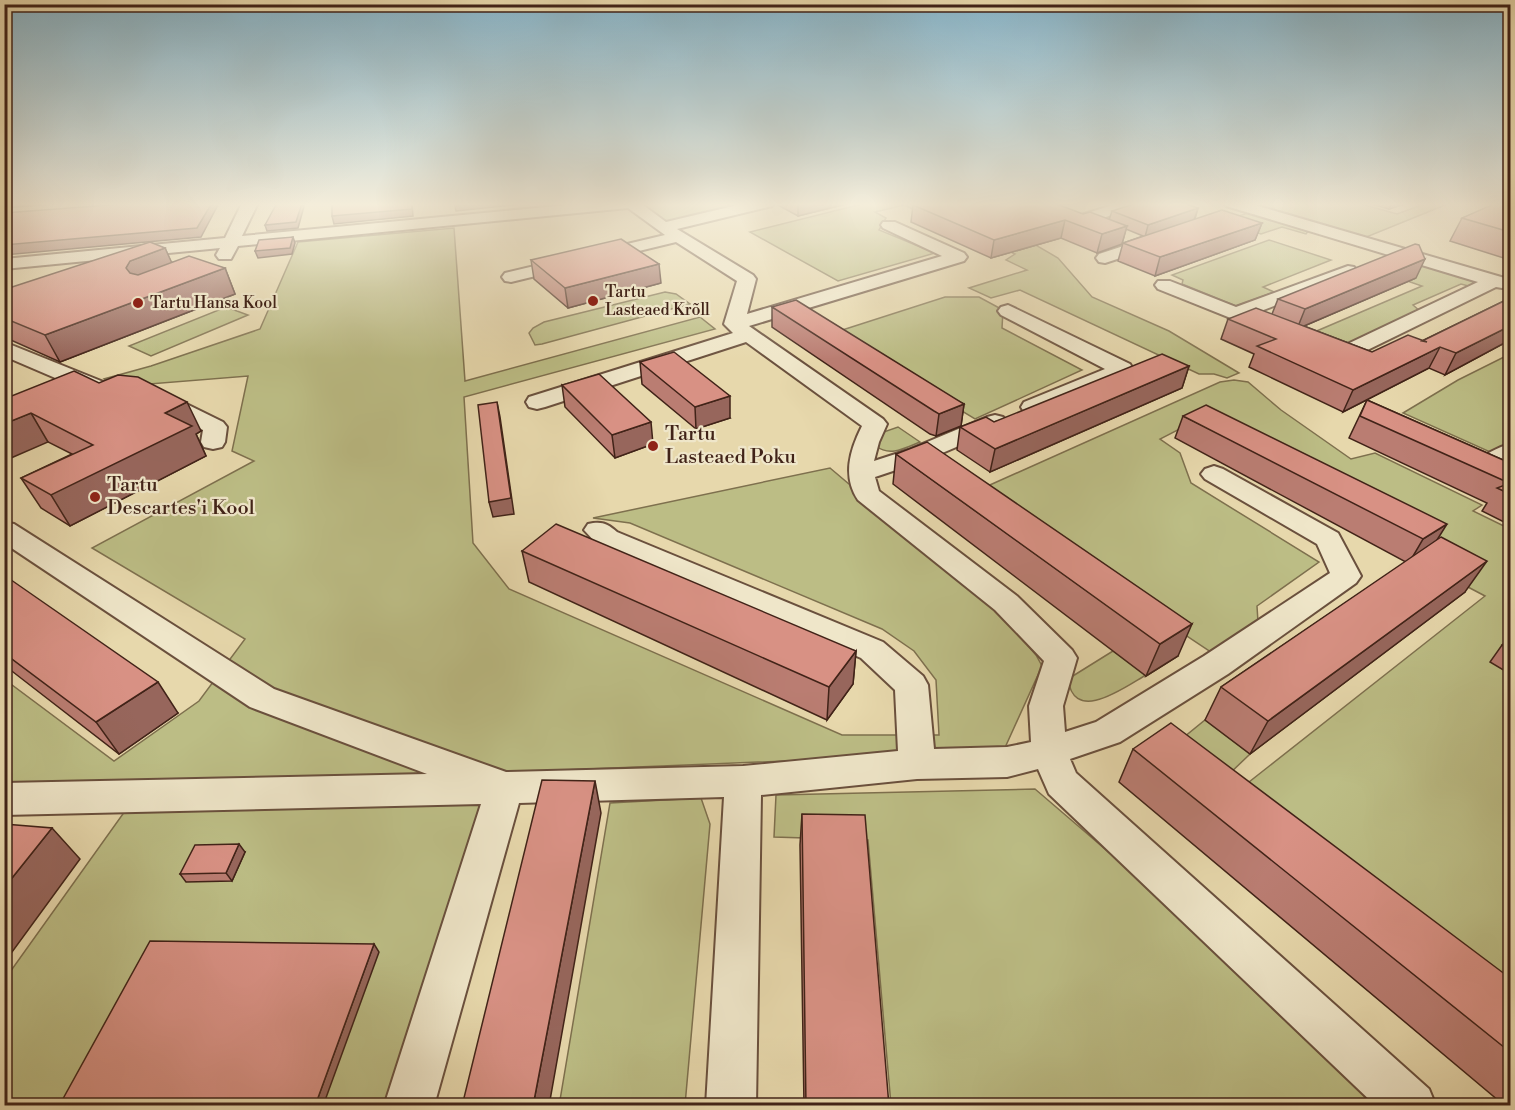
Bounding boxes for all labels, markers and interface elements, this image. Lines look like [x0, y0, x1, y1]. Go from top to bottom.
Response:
place label: Tartu Lasteaed Krõll [605, 282, 710, 320]
place label: Tartu Hansa Kool [150, 293, 277, 313]
marker: Tartu Lasteaed Krõll [586, 294, 600, 308]
marker: Tartu Hansa Kool [131, 296, 145, 310]
place label: Tartu Lasteaed Poku [665, 422, 797, 470]
marker: Tartu Lasteaed Poku [646, 439, 660, 453]
place label: Tartu Descartes'i Kool [107, 473, 255, 521]
marker: Tartu Descartes'i Kool [88, 490, 102, 504]

